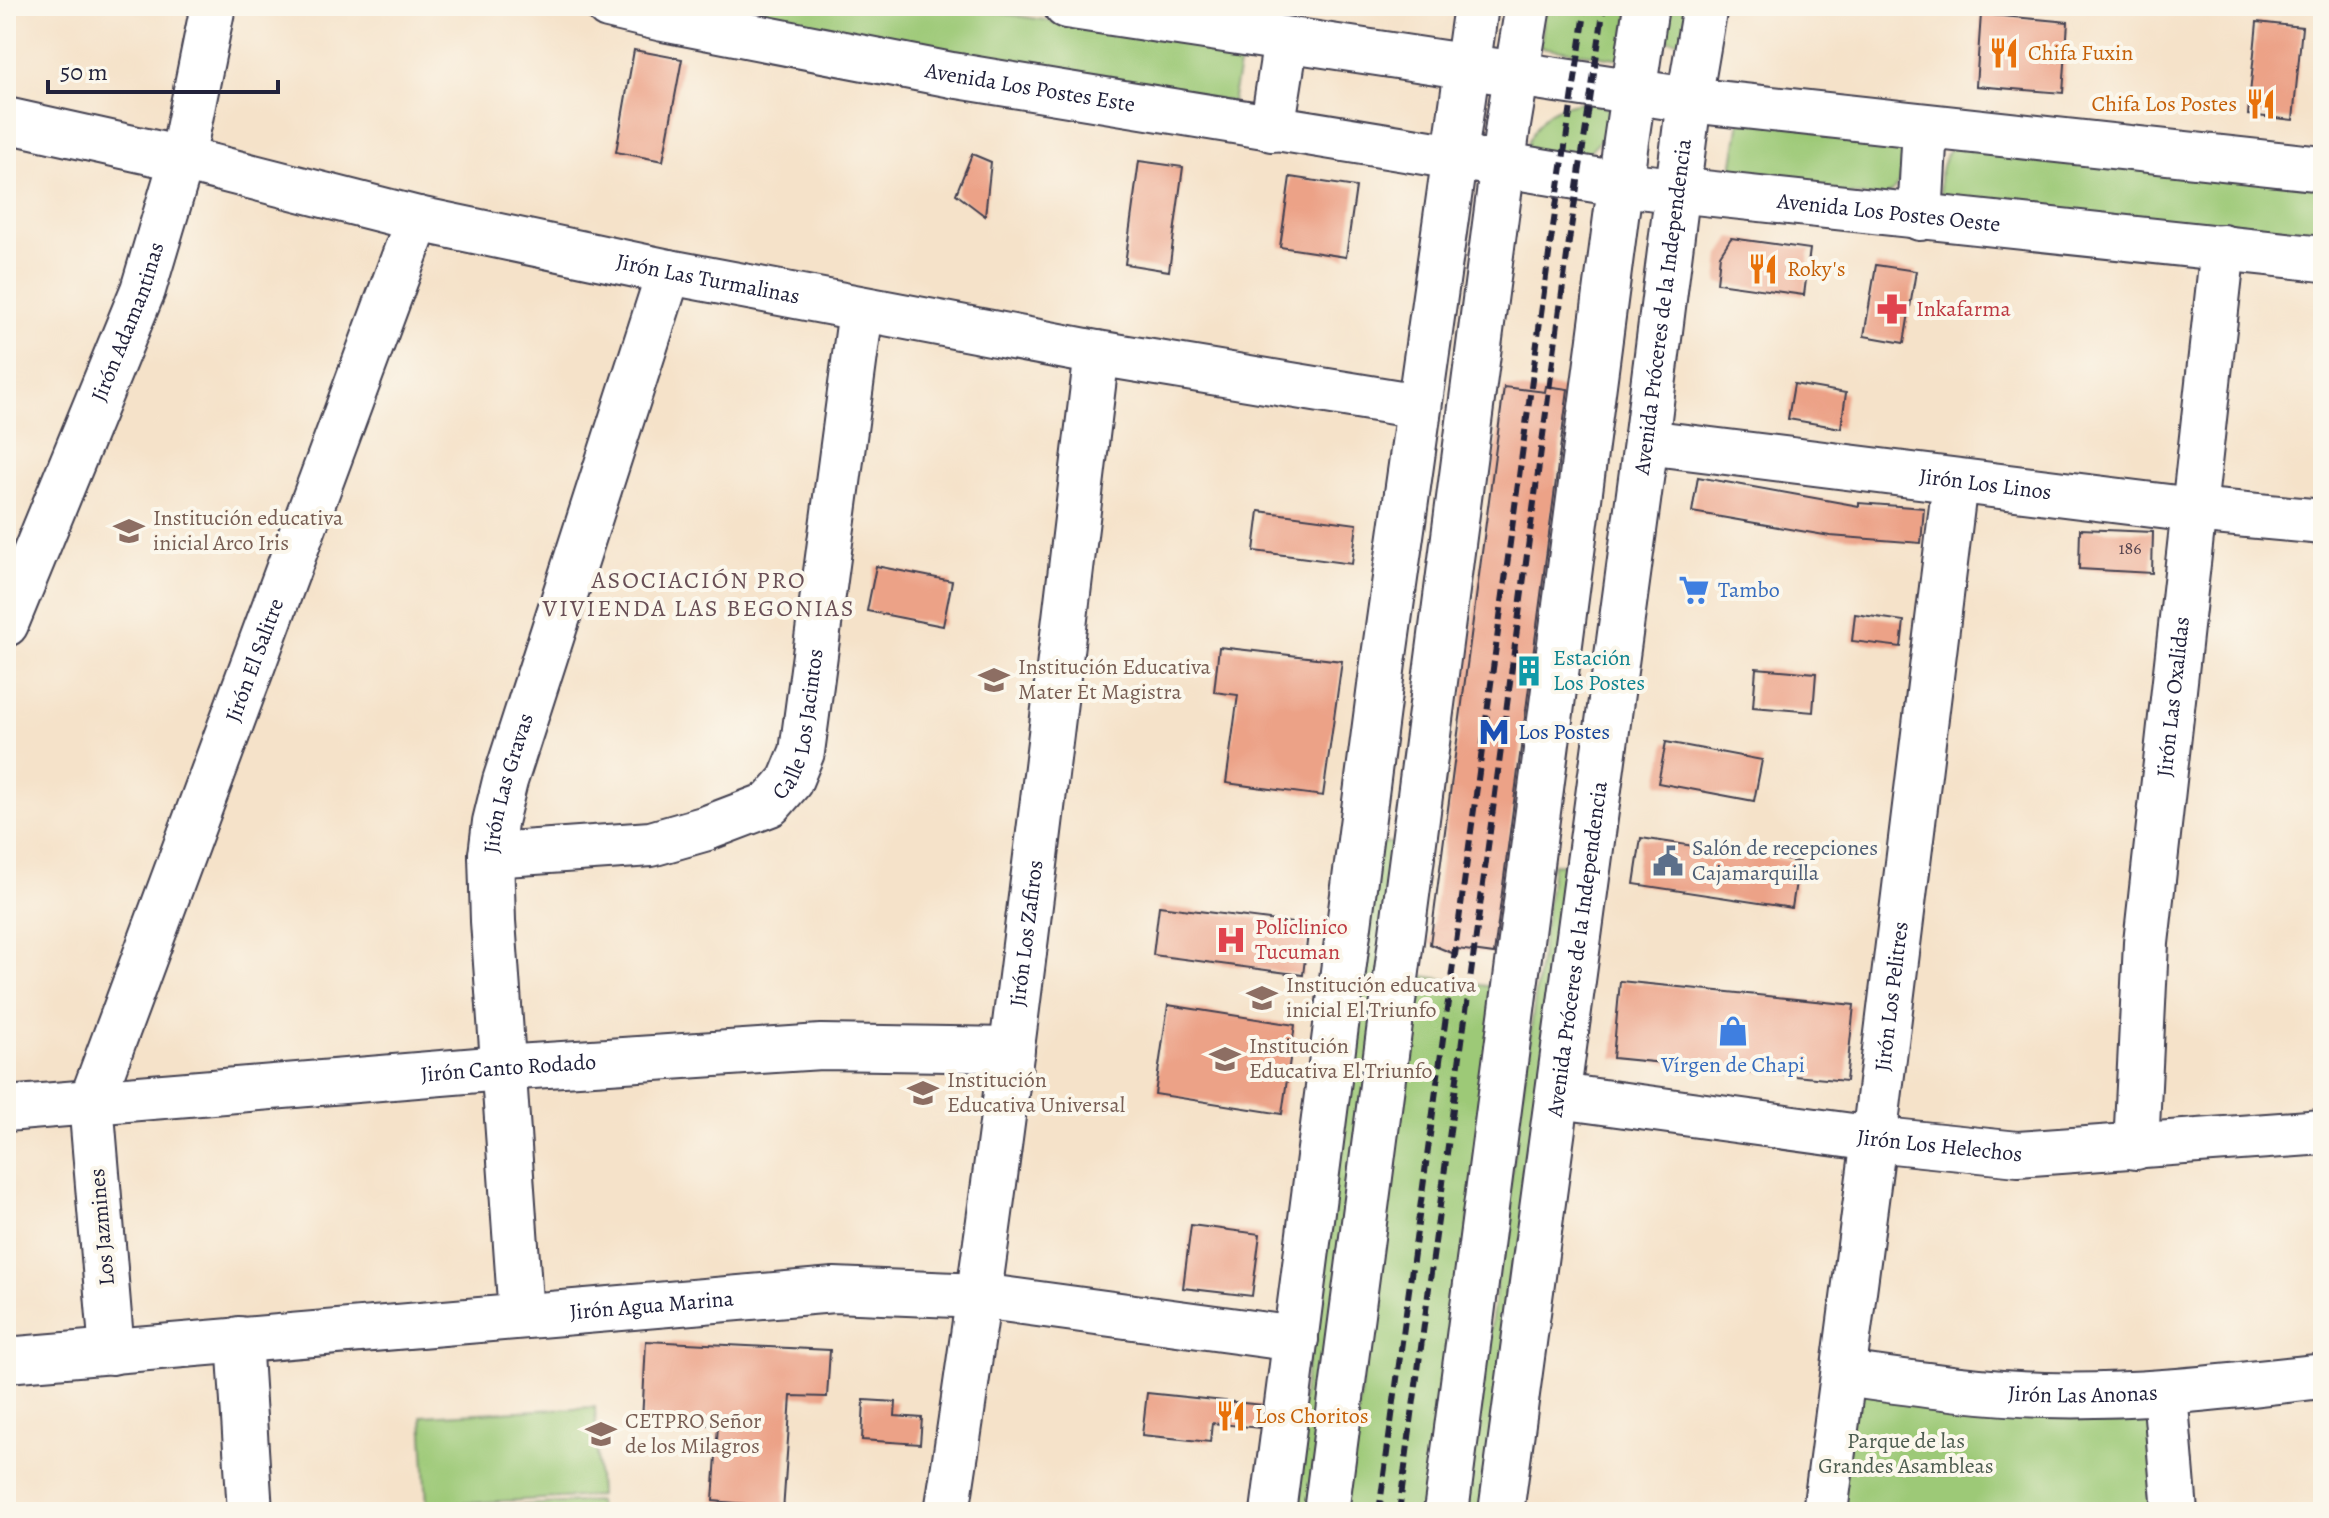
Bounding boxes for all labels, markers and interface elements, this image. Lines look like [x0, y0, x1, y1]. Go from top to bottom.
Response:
restaurant icon: Chifa Fuxin [1987, 36, 2021, 70]
place label: Chifa Fuxin [2028, 38, 2133, 68]
scale bar [48, 44, 278, 94]
street label: Avenida Los Postes Este [922, 55, 1137, 120]
text: 50 m [60, 56, 108, 88]
restaurant icon: Chifa Los Postes [2244, 87, 2278, 121]
place label: Chifa Los Postes [2091, 89, 2237, 119]
street label: Avenida Próceres de la Independencia [1627, 136, 1699, 478]
street label: Avenida Los Postes Oeste [1775, 186, 2002, 239]
street label: Jirón Adamantinas [84, 239, 171, 406]
street label: Jirón Las Turmalinas [614, 246, 802, 311]
restaurant icon: Roky's [1746, 252, 1780, 286]
place label: Roky's [1787, 254, 1846, 284]
pharmacy icon: Inkafarma [1875, 292, 1909, 326]
place label: Inkafarma [1916, 294, 2012, 324]
street label: Jirón Los Linos [1917, 461, 2053, 507]
place label: Institución educativa inicial Arco Iris [153, 503, 344, 558]
school or university icon: Institución educativa inicial Arco Iris [112, 514, 146, 548]
house number: 186 [2118, 536, 2142, 560]
district label: ASOCIACIÓN PRO VIVIENDA LAS BEGONIAS [542, 564, 855, 624]
supermarket icon: Tambo [1677, 573, 1711, 607]
place label: Tambo [1718, 575, 1780, 605]
street label: Jirón El Salitre [218, 594, 291, 726]
street label: Jirón Las Oxalidas [2149, 615, 2197, 779]
place label: Estación Los Postes [1553, 643, 1645, 698]
street label: Calle Los Jacintos [765, 647, 831, 806]
place label: Institución Educativa Mater Et Magistra [1018, 652, 1212, 707]
building icon: Estación Los Postes [1512, 654, 1546, 688]
school or university icon: Institución Educativa Mater Et Magistra [977, 663, 1011, 697]
street label: Jirón Las Gravas [476, 709, 541, 855]
metro station icon: Los Postes [1477, 715, 1511, 749]
place label: Los Postes [1518, 717, 1610, 747]
street label: Avenida Próceres de la Independencia [1540, 779, 1615, 1120]
place label: Salón de recepciones Cajamarquilla [1692, 833, 1878, 888]
public building icon: Salón de recepciones Cajamarquilla [1651, 844, 1685, 878]
street label: Jirón Los Zafiros [1002, 858, 1050, 1009]
place label: Policlinico Tucuman [1255, 912, 1348, 967]
street label: Jirón Los Pelitres [1867, 920, 1916, 1073]
hospital icon: Policlinico Tucuman [1214, 923, 1248, 957]
place label: Institución educativa inicial El Triunfo [1286, 970, 1477, 1025]
school or university icon: Institución educativa inicial El Triunfo [1245, 981, 1279, 1015]
shop icon: Vírgen de Chapi [1716, 1014, 1750, 1048]
place label: Institución Educativa El Triunfo [1249, 1031, 1433, 1086]
school or university icon: Institución Educativa El Triunfo [1208, 1042, 1242, 1076]
street label: Jirón Canto Rodado [419, 1047, 597, 1090]
place label: Vírgen de Chapi [1660, 1050, 1805, 1080]
place label: Institución Educativa Universal [947, 1065, 1125, 1120]
school or university icon: Institución Educativa Universal [906, 1076, 940, 1110]
street label: Jirón Los Helechos [1855, 1122, 2024, 1169]
street label: Los Jazmines [82, 1167, 122, 1287]
street label: Jirón Agua Marina [568, 1283, 736, 1327]
street label: Jirón Las Anonas [2007, 1377, 2159, 1410]
restaurant icon: Los Choritos [1214, 1399, 1248, 1433]
place label: Los Choritos [1255, 1401, 1368, 1431]
place label: CETPRO Señor de los Milagros [625, 1406, 762, 1461]
school or university icon: CETPRO Señor de los Milagros [584, 1417, 618, 1451]
park label: Parque de las Grandes Asambleas [1818, 1426, 1994, 1481]

